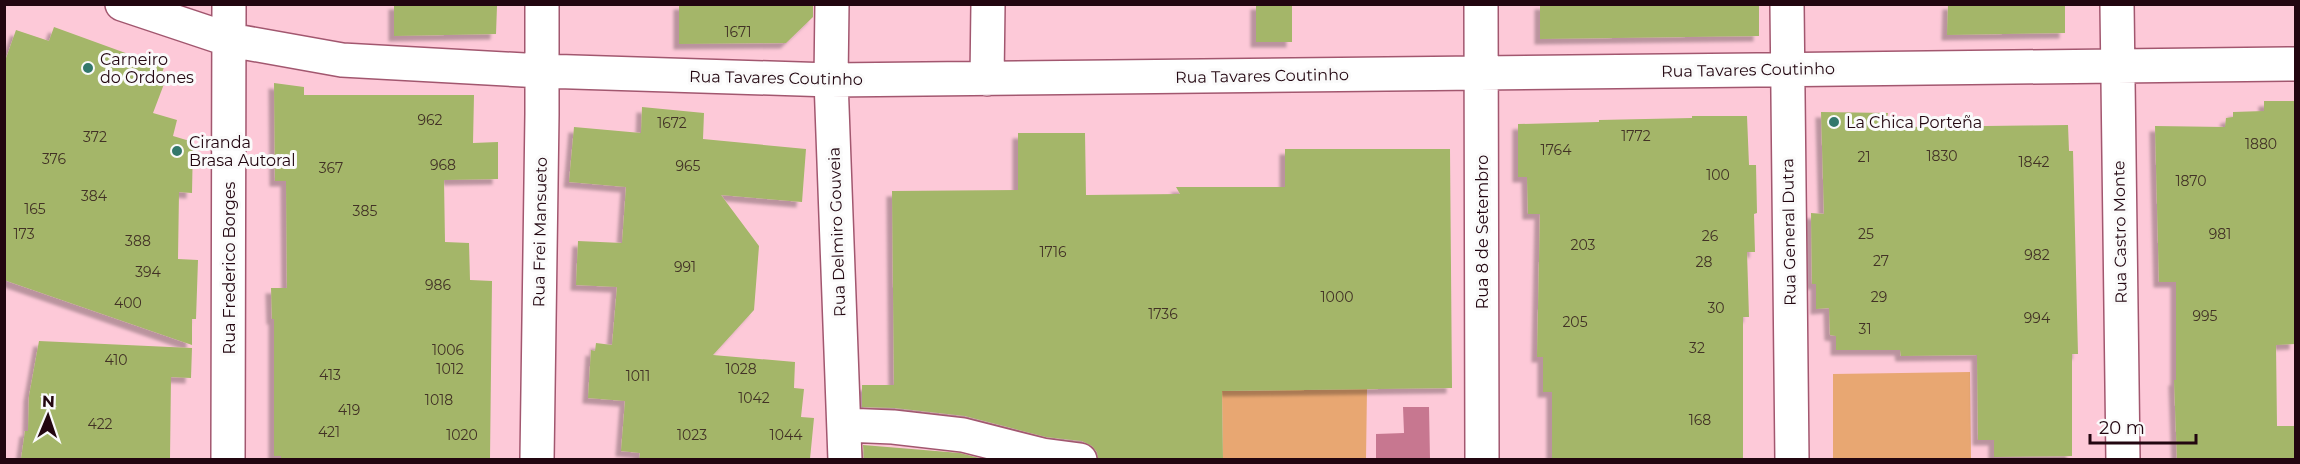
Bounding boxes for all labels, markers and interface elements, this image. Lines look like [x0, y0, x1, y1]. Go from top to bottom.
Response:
house number: 1671 [725, 23, 751, 41]
place label: Carneiro do Ordones [100, 50, 194, 87]
street label: Rua Tavares Coutinho [1661, 59, 1835, 81]
marker: Carneiro do Ordones [81, 61, 95, 75]
street label: Rua Tavares Coutinho [1175, 65, 1349, 87]
street label: Rua Tavares Coutinho [689, 67, 863, 89]
house number: 962 [417, 111, 443, 129]
place label: La Chica Porteña [1846, 113, 1982, 132]
house number: 1672 [657, 114, 687, 132]
marker: La Chica Porteña [1827, 115, 1841, 129]
house number: 1772 [1621, 127, 1651, 145]
house number: 372 [83, 128, 107, 146]
place label: Ciranda Brasa Autoral [189, 133, 296, 170]
house number: 1880 [2245, 135, 2277, 153]
house number: 1764 [1541, 141, 1572, 159]
marker: Ciranda Brasa Autoral [170, 144, 184, 158]
street label: Rua Delmiro Gouveia [825, 147, 849, 317]
house number: 1830 [1926, 147, 1958, 165]
house number: 21 [1857, 148, 1871, 166]
house number: 376 [42, 150, 67, 168]
house number: 1842 [2018, 153, 2050, 171]
street label: Rua 8 de Setembro [1473, 155, 1492, 309]
house number: 968 [430, 156, 456, 174]
street label: Rua Frei Mansueto [529, 157, 551, 307]
house number: 965 [676, 157, 701, 175]
street label: Rua General Dutra [1778, 158, 1800, 306]
house number: 367 [319, 159, 343, 177]
street label: Rua Castro Monte [2109, 160, 2131, 304]
house number: 100 [1706, 166, 1730, 184]
house number: 1870 [2175, 172, 2207, 190]
street label: Rua Frederico Borges [220, 181, 239, 354]
house number: 384 [81, 187, 108, 205]
house number: 165 [24, 200, 46, 218]
house number: 385 [353, 202, 377, 220]
house number: 173 [13, 225, 35, 243]
house number: 25 [1858, 225, 1874, 243]
house number: 981 [2209, 225, 2231, 243]
house number: 26 [1702, 227, 1719, 245]
house number: 388 [125, 232, 151, 250]
house number: 203 [1571, 236, 1596, 254]
house number: 1716 [1039, 243, 1067, 261]
house number: 982 [2024, 246, 2050, 264]
house number: 27 [1873, 252, 1889, 270]
house number: 28 [1696, 253, 1713, 271]
house number: 991 [674, 258, 696, 276]
house number: 394 [135, 263, 162, 281]
house number: 986 [425, 276, 451, 294]
house number: 1000 [1321, 288, 1353, 306]
house number: 29 [1871, 288, 1887, 306]
house number: 400 [114, 294, 142, 312]
house number: 30 [1707, 299, 1725, 317]
house number: 1736 [1148, 305, 1178, 323]
house number: 995 [2193, 307, 2218, 325]
house number: 994 [2024, 309, 2051, 327]
house number: 205 [1562, 313, 1588, 331]
house number: 31 [1859, 320, 1871, 338]
house number: 32 [1689, 339, 1705, 357]
house number: 1006 [432, 341, 465, 359]
house number: 410 [104, 351, 128, 369]
house number: 1012 [436, 360, 464, 378]
house number: 1028 [725, 360, 757, 378]
house number: 413 [319, 366, 341, 384]
house number: 1011 [626, 367, 650, 385]
north arrow [18, 386, 78, 446]
house number: 1042 [738, 389, 770, 407]
house number: 1018 [425, 391, 453, 409]
text: N [42, 392, 55, 411]
house number: 419 [338, 401, 360, 419]
scale bar [2090, 407, 2196, 445]
house number: 168 [1689, 411, 1711, 429]
house number: 422 [87, 415, 113, 433]
text: 20 m [2099, 417, 2145, 439]
house number: 421 [318, 423, 340, 441]
house number: 1020 [446, 426, 478, 444]
house number: 1023 [677, 426, 707, 444]
house number: 1044 [770, 426, 803, 444]

